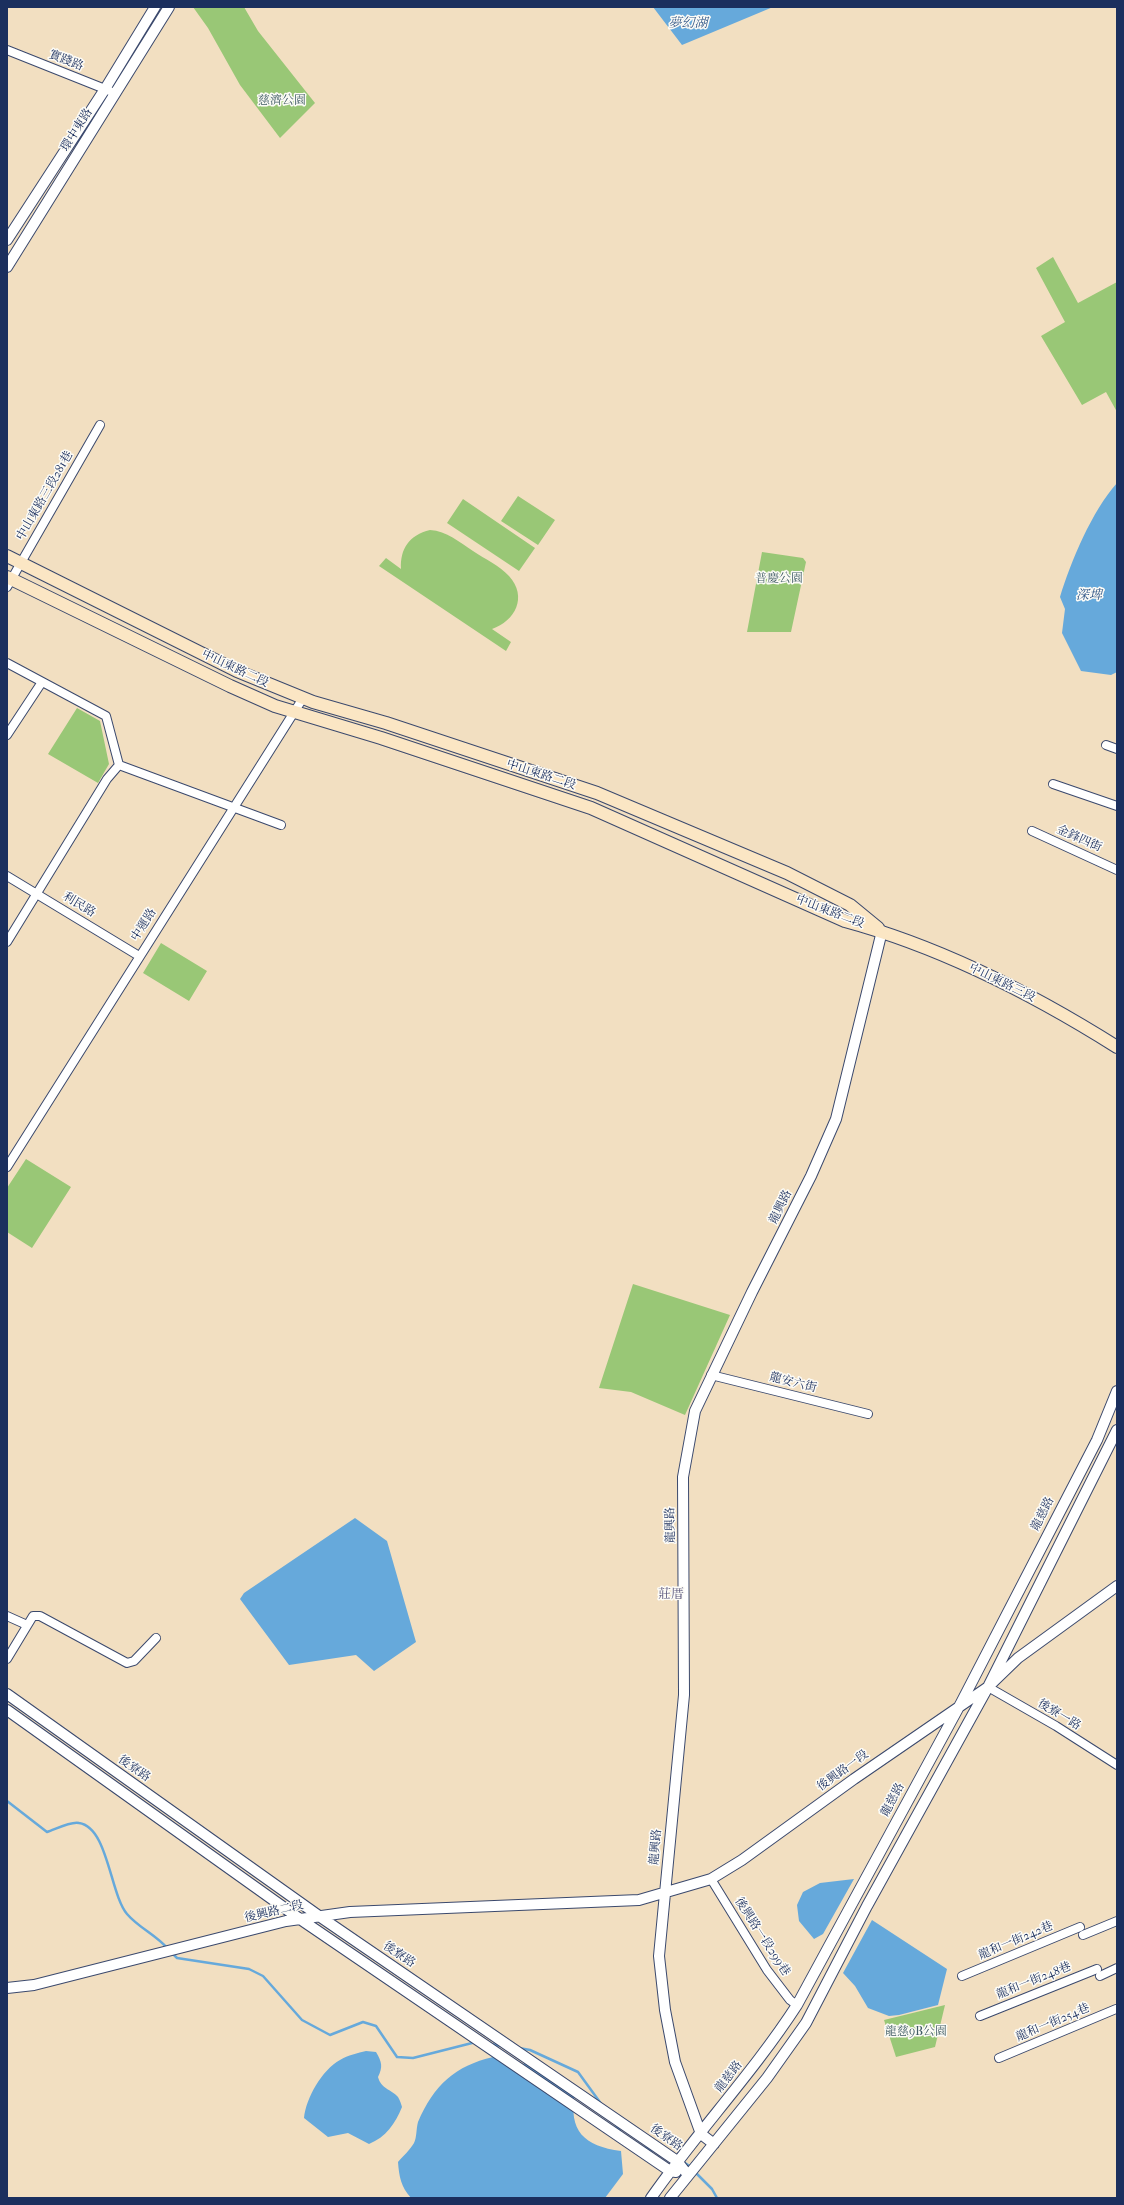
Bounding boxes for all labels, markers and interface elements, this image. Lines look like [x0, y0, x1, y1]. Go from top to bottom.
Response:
water label: 夢幻湖 [669, 16, 707, 32]
street label: 實踐路 [47, 48, 85, 74]
park label: 慈濟公園 [258, 94, 306, 108]
street label: 環中東路 [58, 106, 96, 154]
street label: 中山東路三段281巷 [14, 449, 76, 543]
park label: 普慶公園 [755, 572, 803, 586]
water label: 深埤 [1076, 588, 1102, 604]
street label: 中山東路二段 [199, 647, 271, 691]
street label: 中山東路二段 [505, 757, 577, 793]
street label: 金鋒四街 [1054, 823, 1104, 855]
street label: 利民路 [60, 890, 98, 920]
street label: 中山東路二段 [794, 892, 866, 932]
street label: 中運路 [128, 906, 160, 944]
street label: 中山東路三段 [966, 961, 1038, 1005]
street label: 龍興路 [767, 1188, 795, 1226]
street label: 龍安六街 [768, 1370, 818, 1396]
street label: 龍慈路 [1028, 1495, 1058, 1533]
street label: 龍興路 [663, 1507, 679, 1543]
district label: 莊厝 [658, 1587, 684, 1603]
street label: 後寮一路 [1035, 1696, 1083, 1734]
street label: 後興路一段 [814, 1748, 872, 1794]
street label: 後寮路 [115, 1753, 153, 1785]
street label: 龍慈路 [878, 1781, 908, 1819]
street label: 龍興路 [647, 1828, 665, 1866]
street label: 後興路一段299巷 [731, 1895, 793, 1979]
street label: 後興路二段 [243, 1898, 305, 1926]
street label: 龍和一街242巷 [977, 1919, 1055, 1963]
street label: 後寮路 [380, 1939, 418, 1971]
street label: 龍和一街248巷 [995, 1959, 1073, 2003]
street label: 龍和一街254巷 [1014, 2001, 1092, 2045]
park label: 龍慈9B公園 [885, 2025, 947, 2039]
street label: 龍慈路 [712, 2058, 746, 2096]
street label: 後寮路 [647, 2122, 685, 2154]

